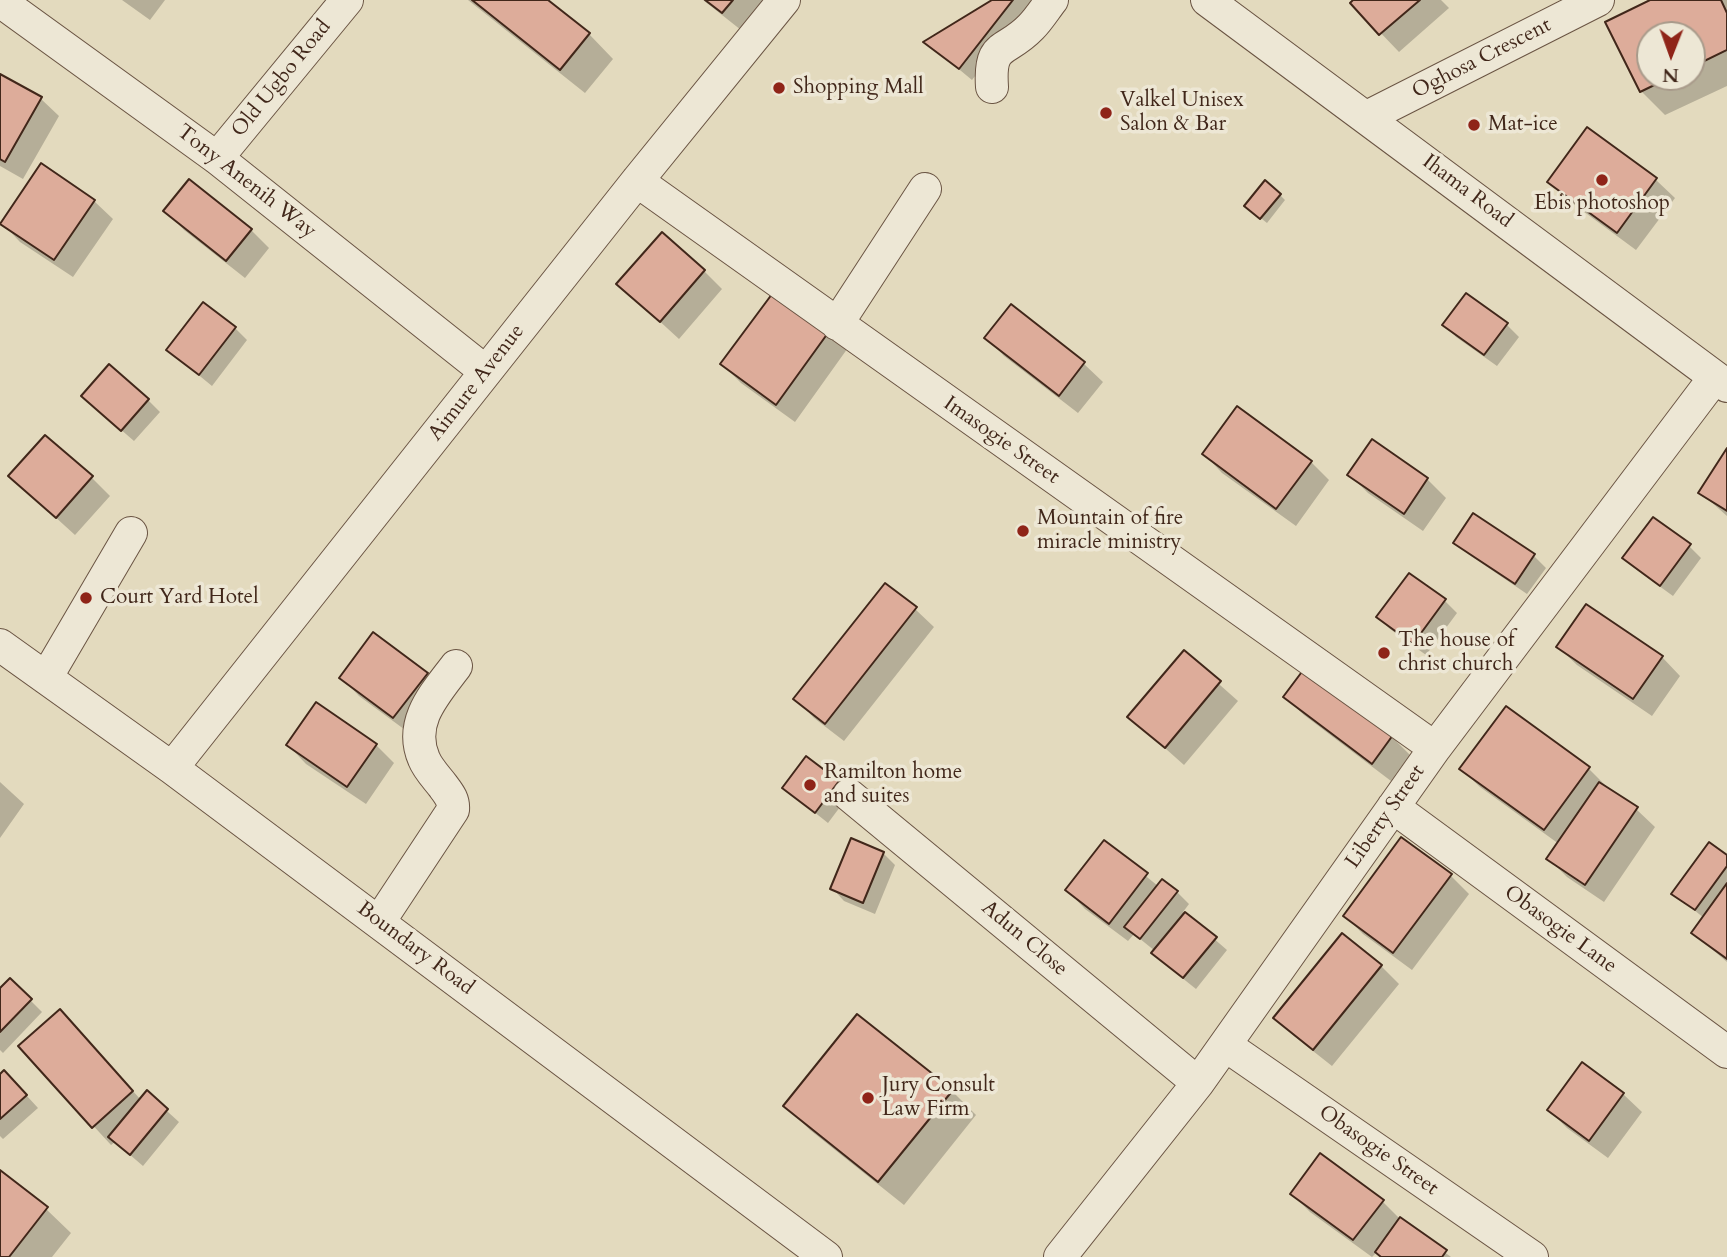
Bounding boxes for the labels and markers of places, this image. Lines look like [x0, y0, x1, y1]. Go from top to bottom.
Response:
place label: Shopping Mall [793, 75, 924, 101]
marker: Shopping Mall [771, 80, 787, 96]
place label: Valkel Unisex Salon & Bar [1120, 88, 1244, 138]
marker: Valkel Unisex Salon & Bar [1098, 105, 1114, 121]
place label: Mat-ice [1488, 112, 1558, 138]
marker: Mat-ice [1466, 117, 1482, 133]
marker: Ebis photoshop [1594, 172, 1610, 188]
place label: Ebis photoshop [1534, 191, 1670, 217]
place label: Mountain of fire miracle ministry [1037, 506, 1183, 556]
marker: Mountain of fire miracle ministry [1015, 523, 1031, 539]
place label: Court Yard Hotel [100, 585, 258, 611]
marker: Court Yard Hotel [78, 590, 94, 606]
place label: The house of christ church [1398, 628, 1514, 678]
marker: The house of christ church [1376, 645, 1392, 661]
place label: Ramilton home and suites [824, 760, 962, 810]
marker: Ramilton home and suites [802, 777, 818, 793]
place label: Jury Consult Law Firm [882, 1073, 995, 1123]
marker: Jury Consult Law Firm [860, 1090, 876, 1106]

